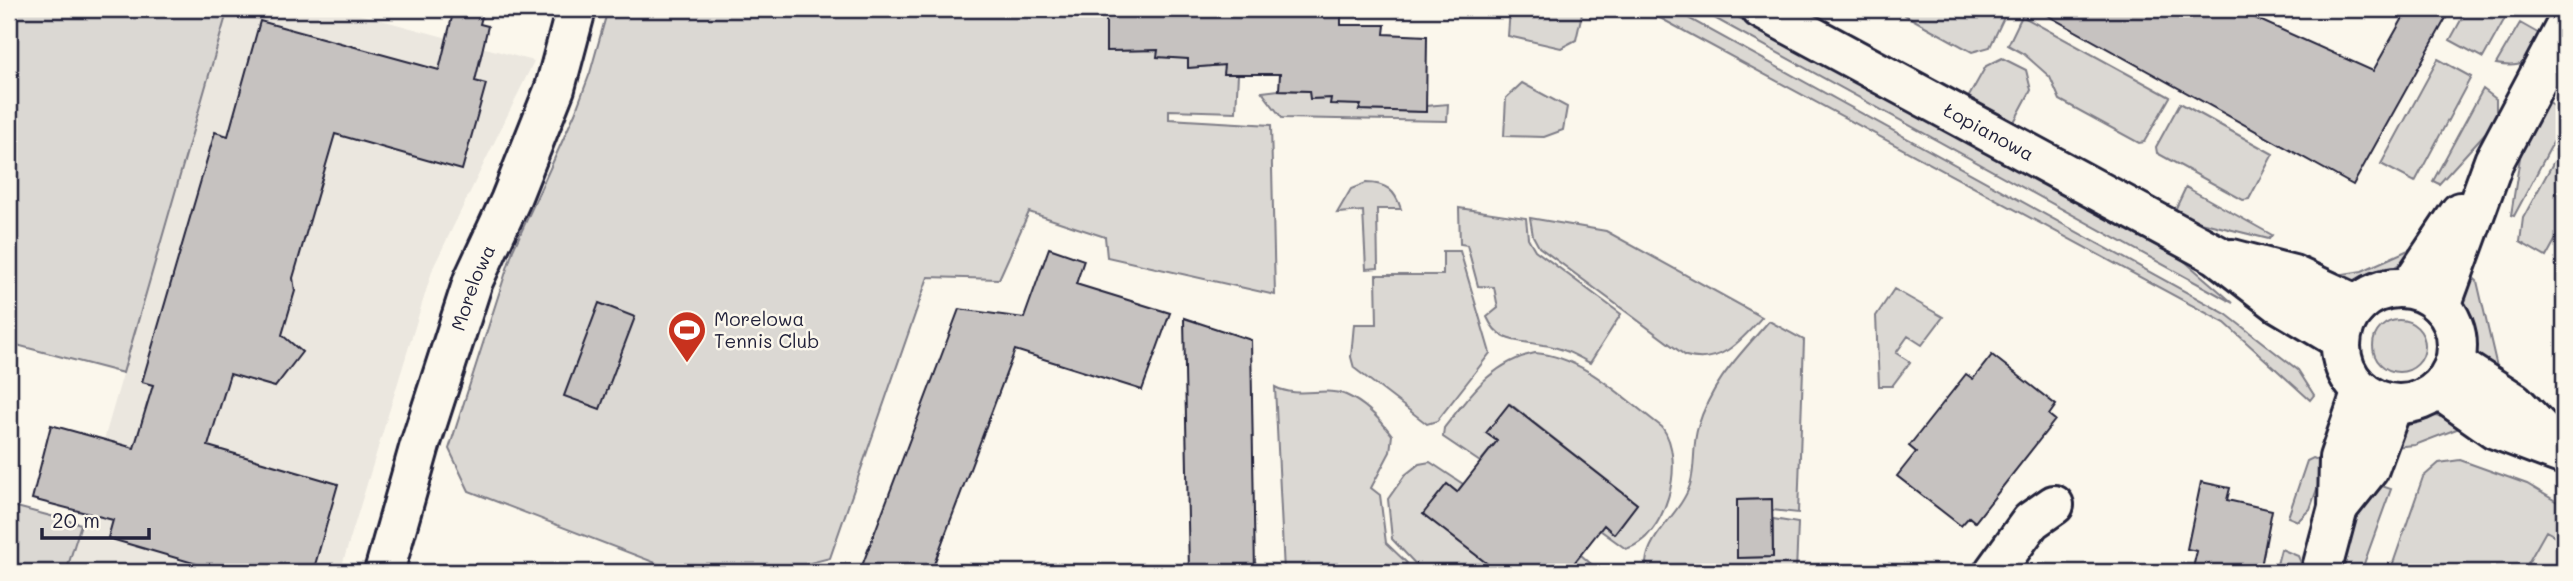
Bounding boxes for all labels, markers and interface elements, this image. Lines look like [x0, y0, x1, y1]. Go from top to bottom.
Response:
street label: Łopianowa [1940, 97, 2039, 166]
street label: Morelowa [445, 240, 500, 334]
place label: Morelowa Tennis Club [714, 306, 819, 353]
sports icon: Morelowa Tennis Club [666, 309, 708, 364]
scale bar [42, 497, 149, 541]
text: 20 m [52, 506, 100, 533]

